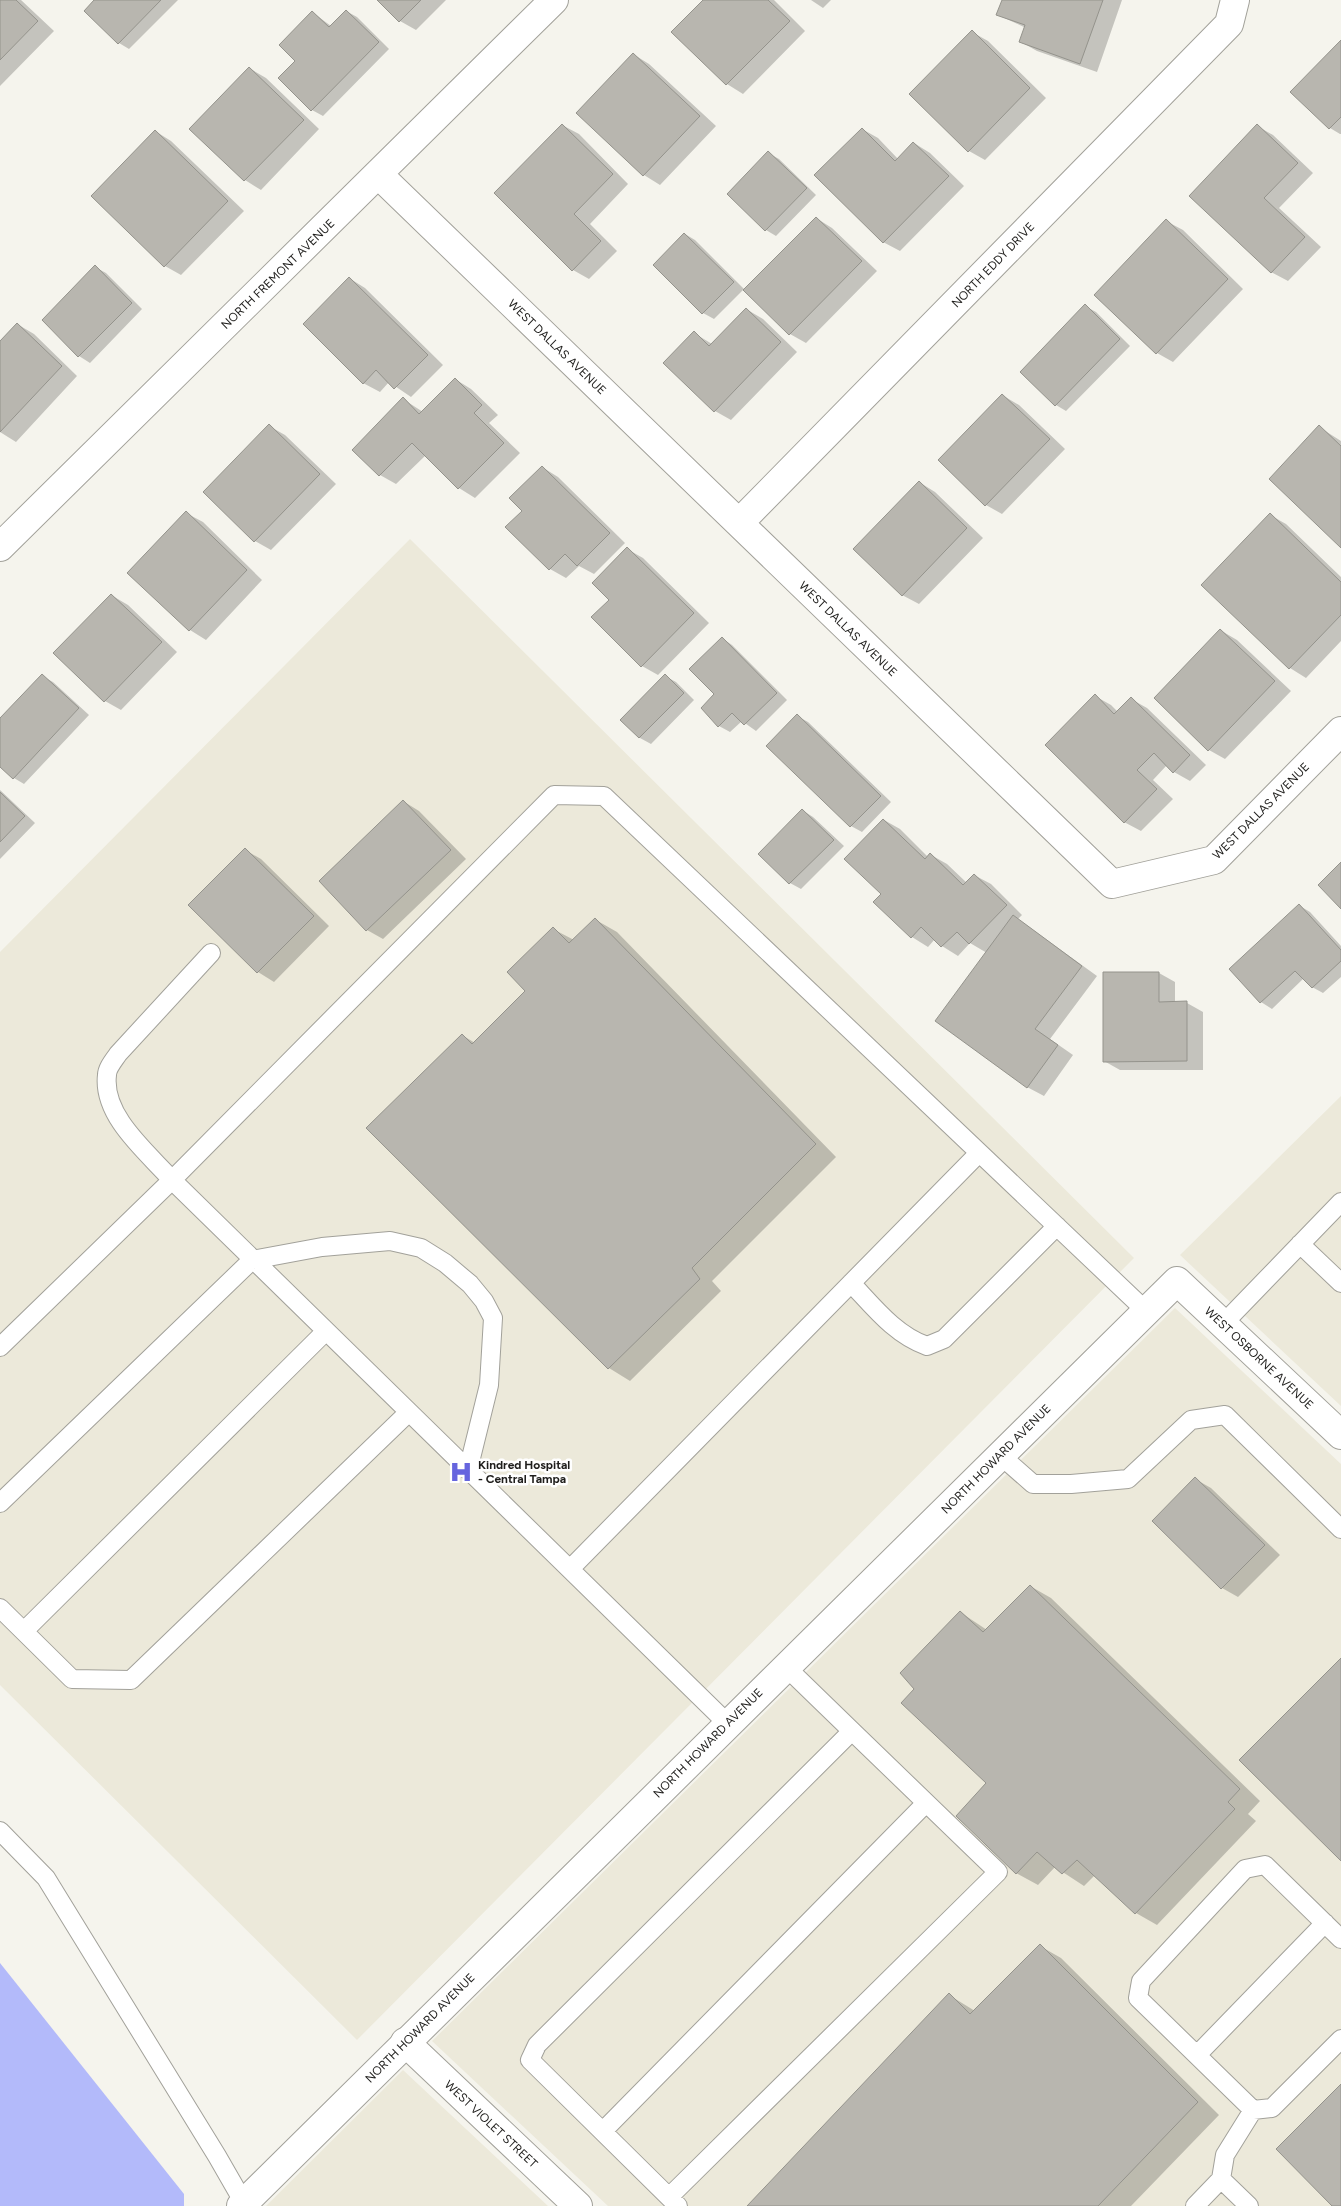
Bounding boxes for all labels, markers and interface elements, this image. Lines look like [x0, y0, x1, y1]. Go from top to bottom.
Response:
street label: NORTH FREMONT AVENUE [218, 216, 338, 332]
street label: NORTH EDDY DRIVE [949, 220, 1037, 310]
street label: WEST DALLAS AVENUE [505, 297, 609, 397]
street label: WEST DALLAS AVENUE [796, 579, 900, 679]
street label: WEST DALLAS AVENUE [1210, 760, 1312, 862]
street label: WEST OSBORNE AVENUE [1202, 1304, 1316, 1412]
street label: NORTH HOWARD AVENUE [938, 1401, 1054, 1517]
place label: Kindred Hospital - Central Tampa [478, 1458, 570, 1486]
hospital icon: Kindred Hospital - Central Tampa [448, 1459, 474, 1485]
street label: NORTH HOWARD AVENUE [650, 1685, 766, 1801]
street label: NORTH HOWARD AVENUE [362, 1970, 478, 2086]
street label: WEST VIOLET STREET [442, 2077, 541, 2171]

